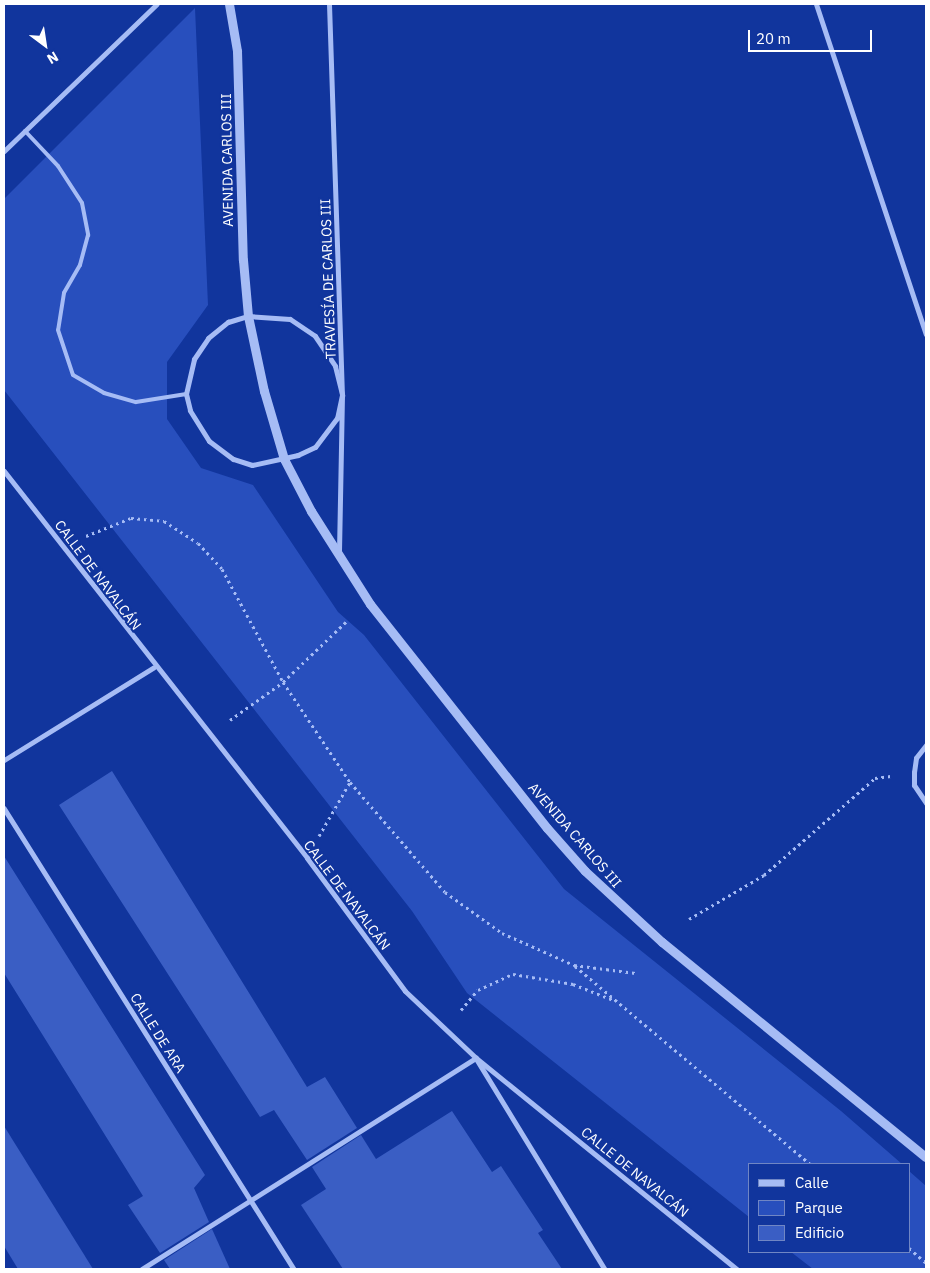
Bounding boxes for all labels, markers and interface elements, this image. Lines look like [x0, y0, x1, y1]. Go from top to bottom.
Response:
north arrow [20, 20, 70, 70]
scale bar [750, 20, 874, 52]
text: 20 m [756, 29, 791, 48]
text: N [44, 48, 62, 68]
street label: AVENIDA CARLOS III [217, 93, 237, 227]
street label: TRAVESÍA DE CARLOS III [317, 199, 339, 359]
street label: CALLE DE NAVALCÁN [51, 517, 145, 633]
street label: AVENIDA CARLOS III [525, 779, 625, 891]
street label: CALLE DE NAVALCÁN [300, 837, 394, 953]
street label: CALLE DE ARA [127, 990, 189, 1076]
street label: CALLE DE NAVALCÁN [578, 1123, 692, 1221]
legend [748, 1163, 910, 1253]
text: Calle [795, 1173, 829, 1192]
text: Parque [795, 1198, 843, 1217]
text: Edificio [795, 1223, 844, 1242]

